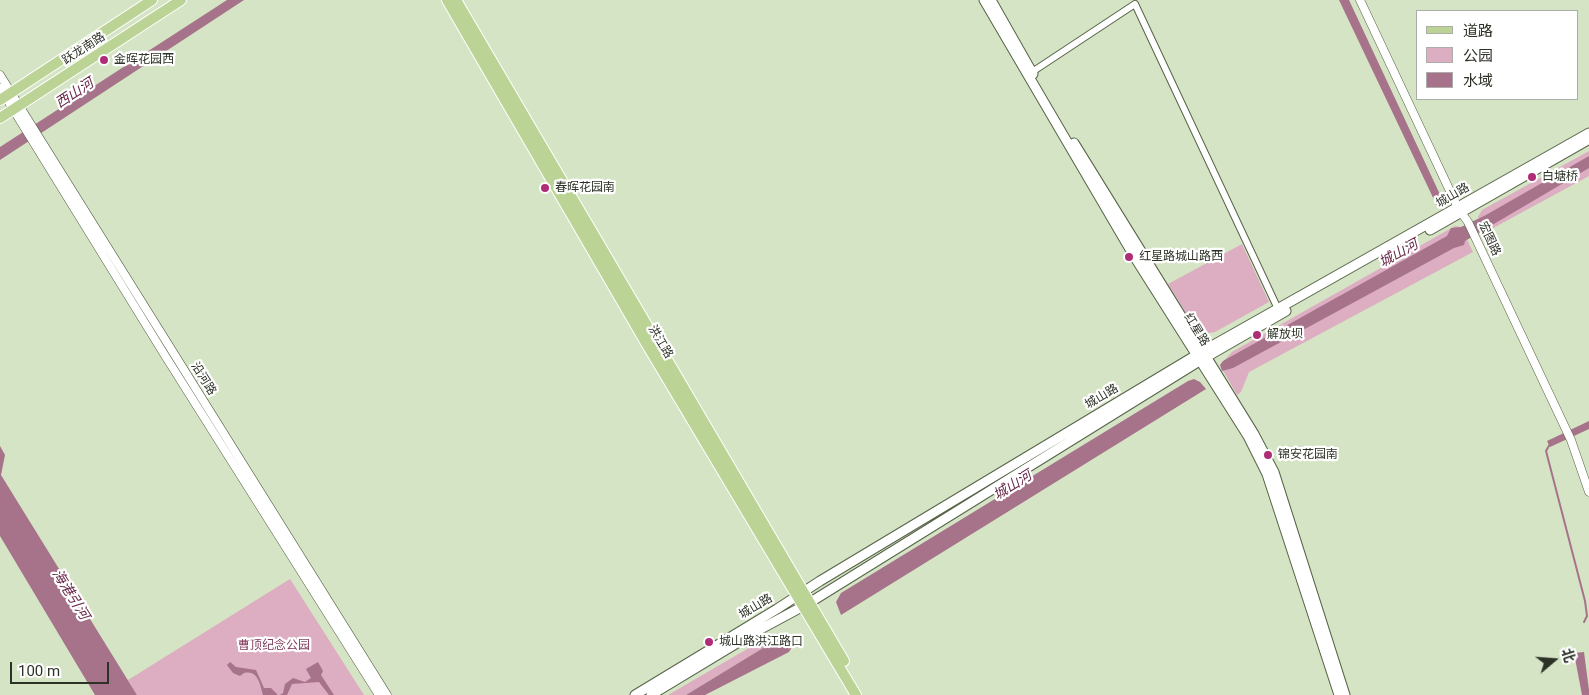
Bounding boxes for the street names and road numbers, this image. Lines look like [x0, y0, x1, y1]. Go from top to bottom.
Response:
street label: 跃龙南路 [60, 30, 108, 68]
street label: 城山路 [1434, 181, 1472, 211]
street label: 宏图路 [1475, 220, 1503, 258]
street label: 红星路 [1180, 311, 1212, 349]
street label: 洪江路 [645, 323, 675, 361]
street label: 沿河路 [187, 360, 219, 398]
street label: 城山路 [1083, 382, 1121, 412]
street label: 城山路 [737, 592, 775, 622]

